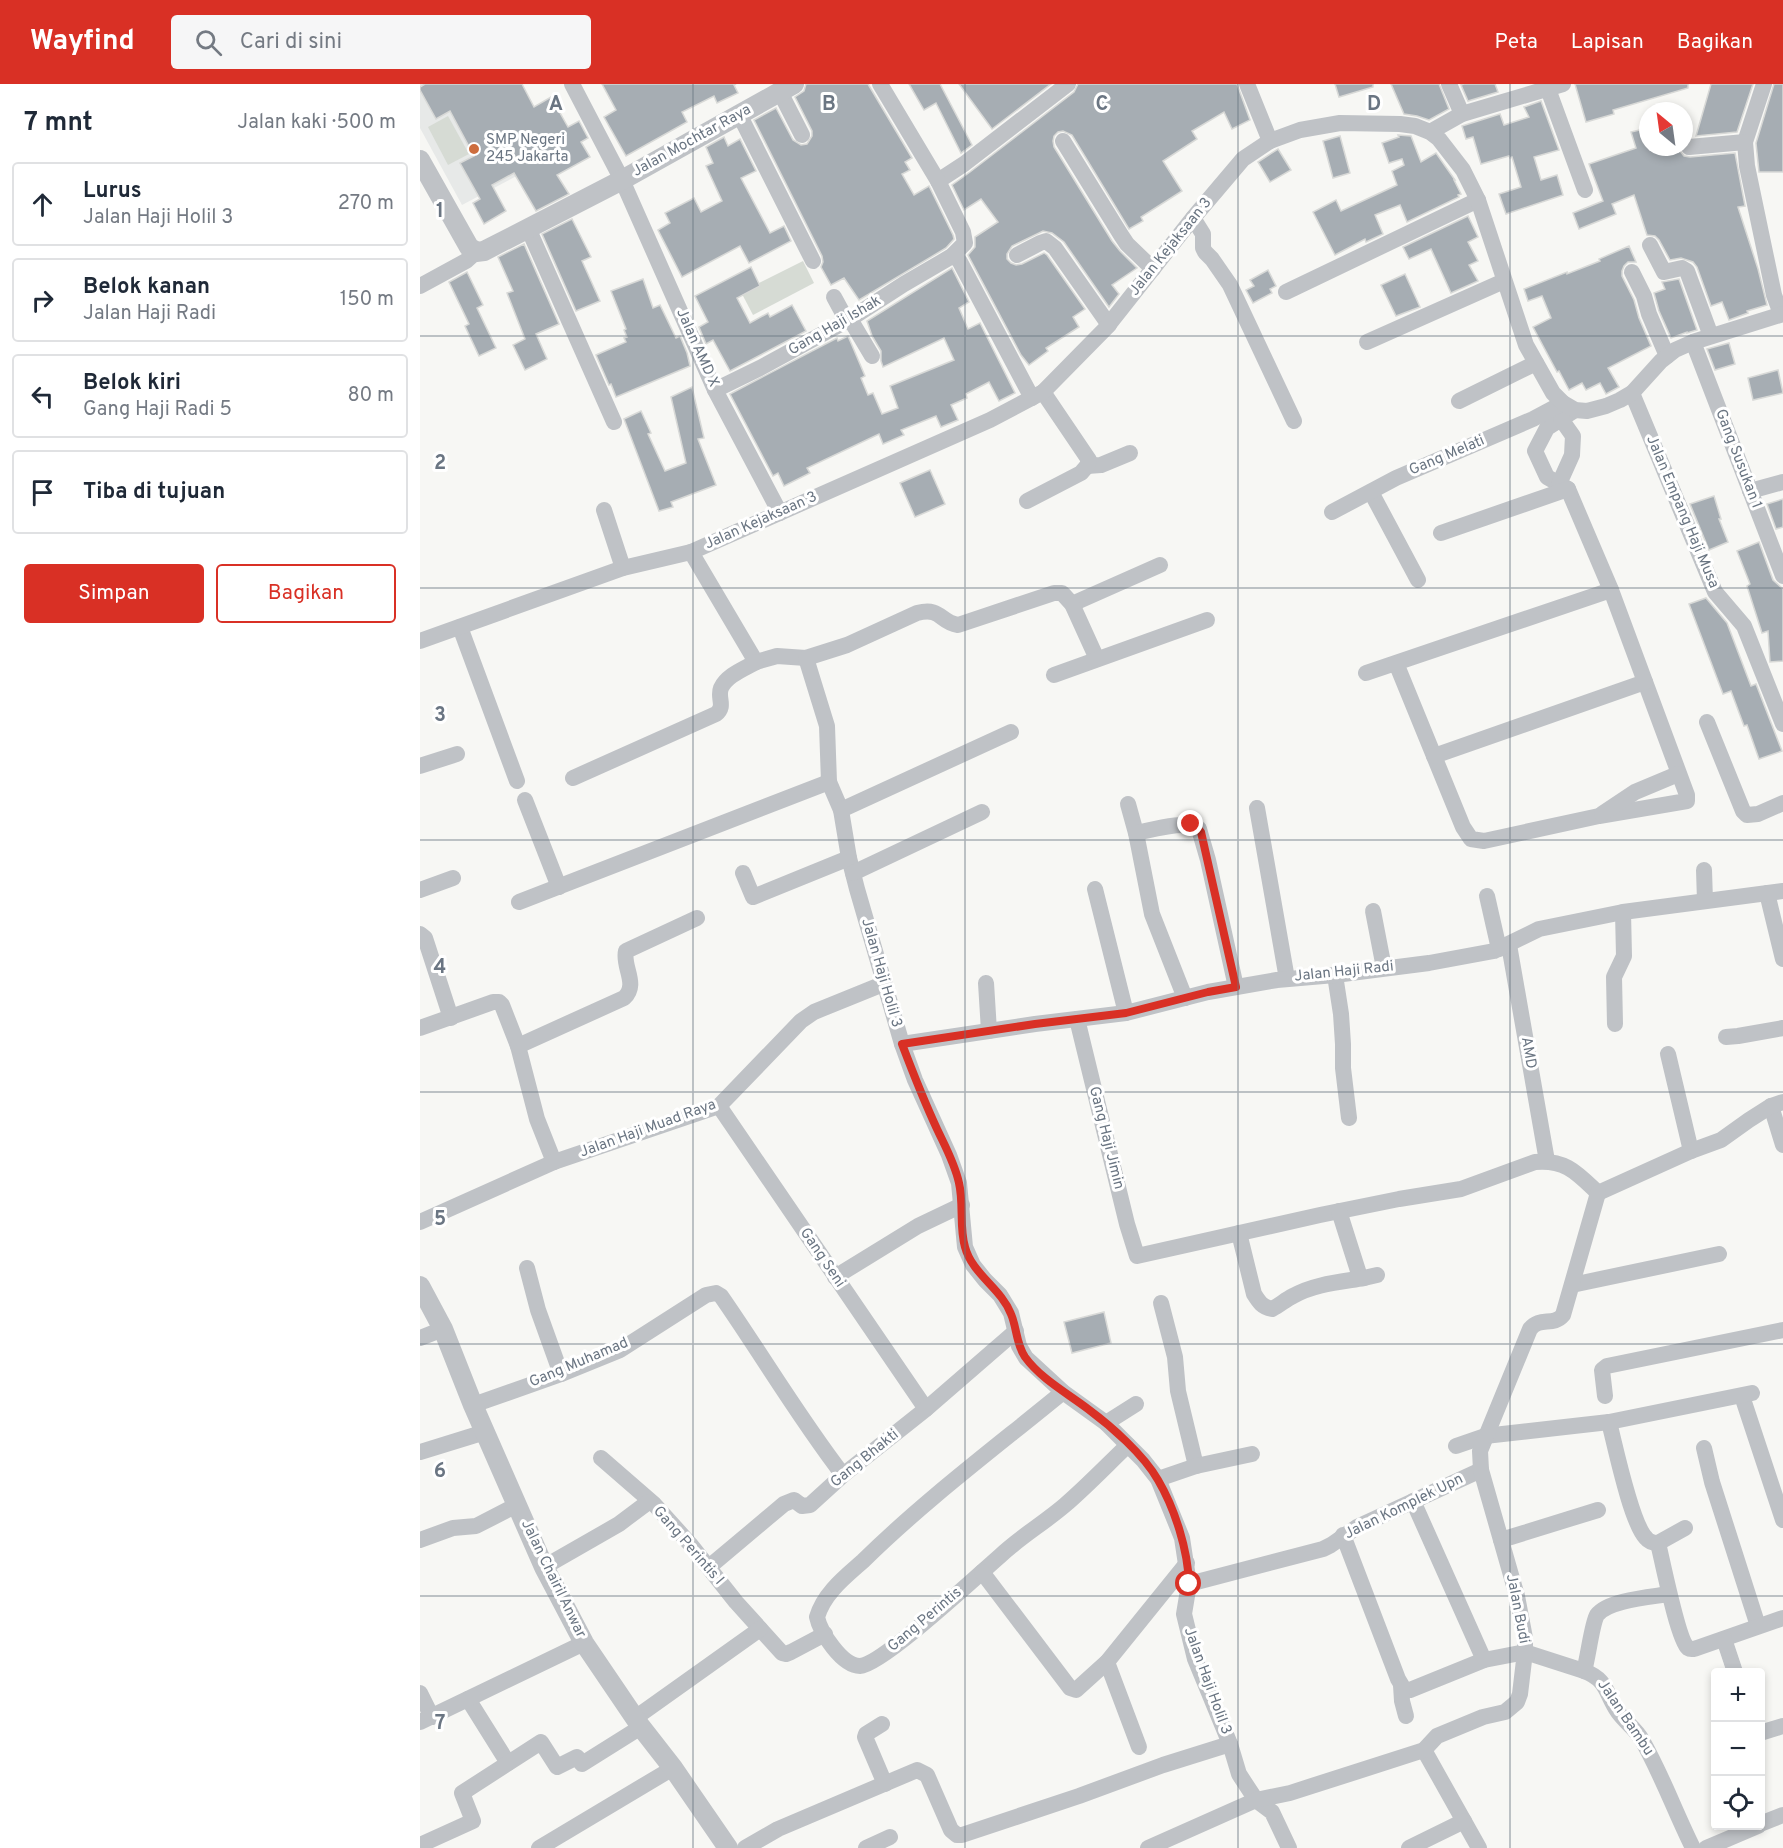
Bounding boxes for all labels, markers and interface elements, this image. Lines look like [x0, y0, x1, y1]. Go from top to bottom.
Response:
search box [171, 15, 591, 69]
text: Wayfind [30, 24, 135, 60]
icon: search [192, 26, 225, 59]
text: Cari di sini [240, 29, 342, 56]
text: Peta [1495, 29, 1538, 56]
text: Lapisan [1571, 29, 1644, 56]
text: Bagikan [1677, 29, 1753, 56]
text: A [549, 92, 563, 118]
text: B [822, 92, 836, 118]
text: C [1096, 92, 1108, 118]
text: D [1367, 92, 1381, 118]
street label: Jalan Mochtar Raya [629, 101, 755, 181]
north arrow [1639, 102, 1693, 156]
text: 7 mnt [24, 107, 93, 140]
text: Jalan kaki · 500 m [237, 110, 396, 136]
place label: SMP Negeri 245 Jakarta [486, 131, 568, 167]
marker: SMP Negeri 245 Jakarta [467, 142, 481, 156]
text: Lurus [83, 178, 142, 205]
icon: ahead [26, 188, 59, 221]
text: 270 m [338, 191, 394, 217]
street label: Jalan Kejaksaan 3 [1126, 194, 1216, 300]
text: 1 [436, 199, 444, 225]
text: Jalan Haji Holil 3 [83, 205, 233, 231]
text: Belok kanan [83, 274, 210, 301]
icon: right [26, 284, 59, 317]
text: 150 m [340, 287, 394, 313]
street label: Gang Haji Ishak [785, 292, 885, 360]
text: Jalan Haji Radi [83, 301, 216, 327]
street label: Jalan AMD X [671, 306, 723, 390]
text: Belok kiri [83, 370, 181, 397]
icon: left [26, 380, 59, 413]
text: 80 m [348, 383, 394, 409]
text: Gang Haji Radi 5 [83, 397, 232, 423]
street label: Gang Susukan 1 [1710, 407, 1766, 511]
street label: Gang Melati [1406, 432, 1488, 480]
street label: Jalan Empang Haji Musa [1641, 433, 1723, 591]
text: 2 [434, 451, 446, 477]
icon: arrive [26, 476, 59, 509]
text: Tiba di tujuan [83, 479, 225, 506]
street label: Jalan Kejaksaan 3 [702, 488, 820, 554]
button: Simpan [24, 564, 204, 623]
button: Bagikan [216, 564, 396, 623]
text: 3 [434, 703, 446, 729]
route end [1177, 810, 1203, 836]
street label: Jalan Haji Holil 3 [856, 916, 906, 1030]
text: 4 [434, 955, 446, 981]
street label: Jalan Haji Radi [1293, 957, 1395, 987]
street label: AMD [1516, 1036, 1540, 1070]
street label: Gang Haji Jimin [1084, 1084, 1128, 1192]
street label: Jalan Haji Muad Raya [577, 1096, 719, 1162]
text: 5 [434, 1207, 446, 1233]
street label: Gang Seni [795, 1224, 849, 1292]
street label: Gang Muhamad [527, 1334, 631, 1392]
street label: Gang Bhakti [827, 1426, 903, 1492]
text: 6 [434, 1459, 446, 1485]
street label: Jalan Komplek Upn [1341, 1470, 1467, 1544]
street label: Gang Perintis I [649, 1503, 727, 1589]
street label: Jalan Chairil Anwar [516, 1517, 590, 1641]
route start [1175, 1570, 1201, 1596]
street label: Jalan Budi [1501, 1573, 1533, 1645]
street label: Gang Perintis [884, 1584, 966, 1656]
street label: Jalan Haji Holil 3 [1179, 1625, 1235, 1737]
map controls [1711, 1668, 1765, 1830]
button: + [1711, 1668, 1765, 1722]
street label: Jalan Bambu [1593, 1676, 1657, 1760]
text: 7 [435, 1711, 445, 1737]
button: − [1711, 1722, 1765, 1776]
button: locate [1711, 1776, 1765, 1830]

